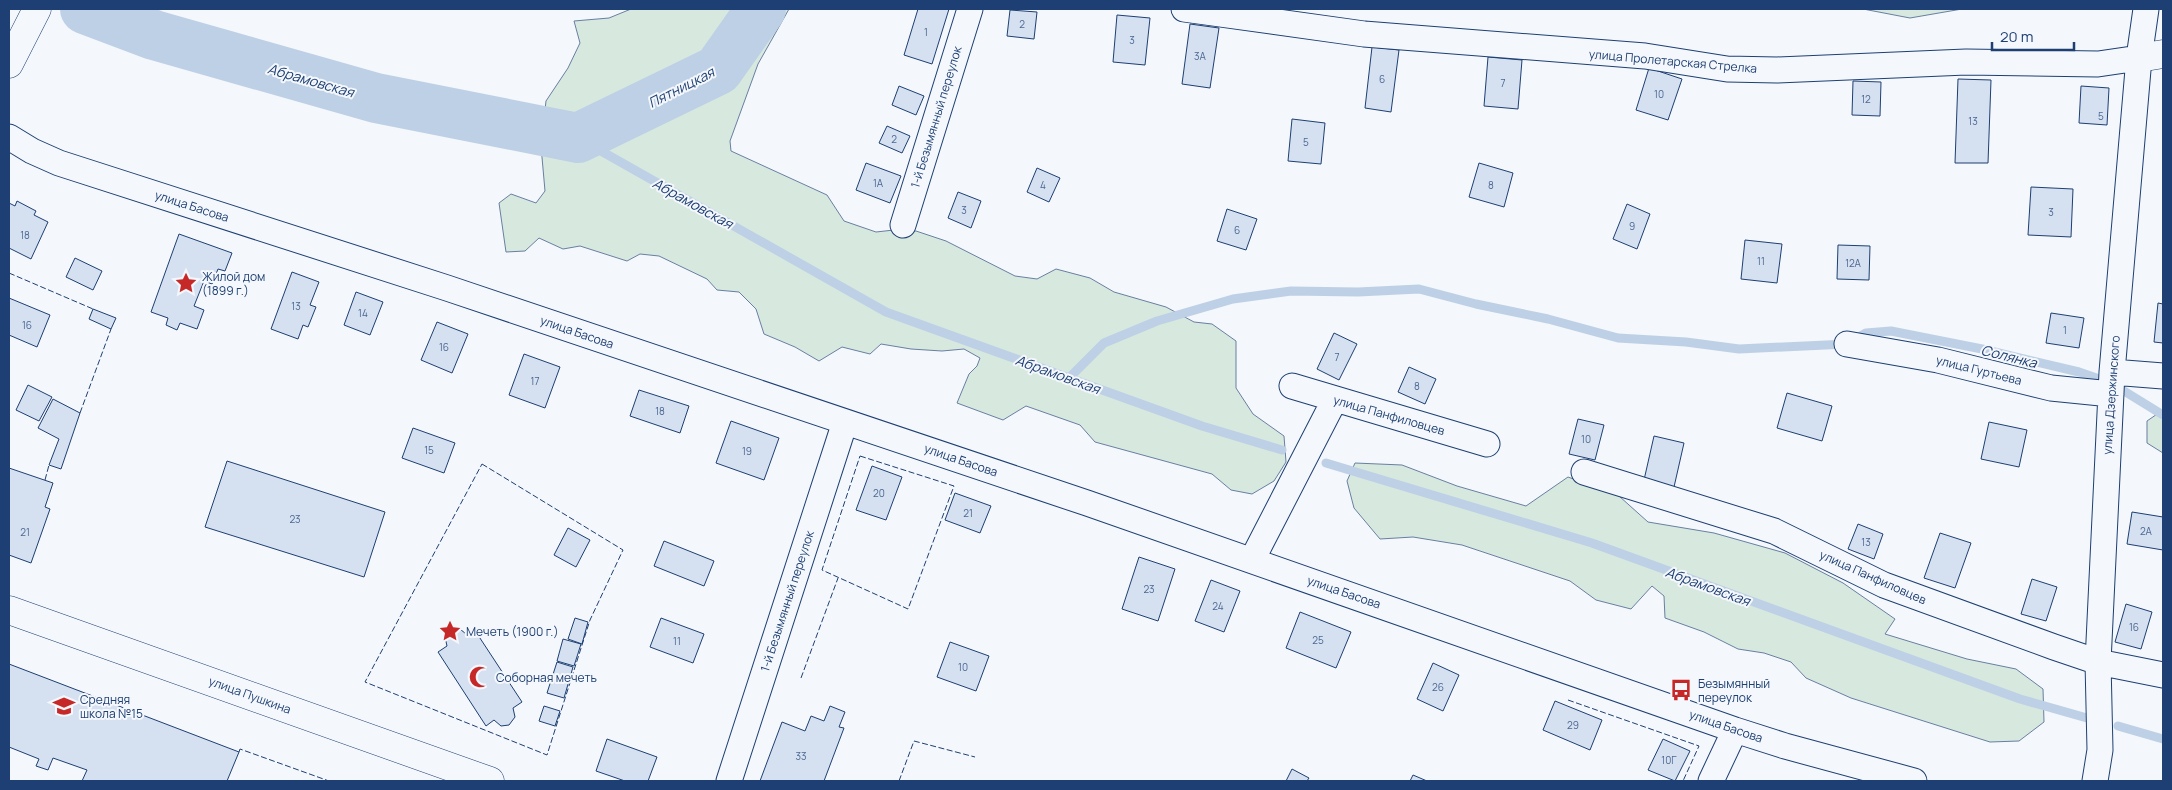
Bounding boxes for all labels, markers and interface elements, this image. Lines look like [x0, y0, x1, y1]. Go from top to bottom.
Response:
house number: 2 [1019, 17, 1025, 31]
scale bar [1992, 20, 2074, 52]
house number: 1 [924, 25, 928, 39]
text: 20 m [2000, 26, 2033, 47]
house number: 3 [1129, 33, 1135, 47]
street label: 1-й Безымянный переулок [906, 43, 966, 190]
street label: улица Пролетарская Стрелка [1588, 45, 1758, 77]
house number: 3А [1194, 49, 1207, 63]
water label: Абрамовская [266, 59, 357, 102]
water label: Пятницкая [645, 62, 718, 112]
house number: 6 [1379, 72, 1385, 86]
house number: 7 [1500, 76, 1506, 90]
house number: 10 [1654, 87, 1664, 101]
house number: 12 [1861, 92, 1871, 106]
house number: 5 [2098, 109, 2104, 123]
house number: 13 [1968, 114, 1978, 128]
house number: 2 [891, 132, 897, 146]
house number: 5 [1303, 135, 1309, 149]
water label: Абрамовская [650, 173, 738, 233]
house number: 1А [873, 176, 884, 190]
house number: 4 [1040, 178, 1046, 192]
house number: 8 [1488, 178, 1494, 192]
street label: улица Басова [153, 186, 231, 226]
house number: 3 [961, 203, 967, 217]
house number: 3 [2048, 205, 2054, 219]
house number: 9 [1629, 219, 1635, 233]
house number: 6 [1234, 223, 1240, 237]
house number: 18 [20, 228, 30, 242]
house number: 11 [1757, 254, 1765, 268]
house number: 12А [1845, 256, 1862, 270]
place label: Жилой дом (1899 г.) [202, 268, 265, 299]
place icon: Жилой дом (1899 г.) [173, 270, 199, 296]
house number: 13 [291, 299, 301, 313]
house number: 14 [358, 306, 368, 320]
street label: улица Басова [538, 311, 616, 353]
house number: 16 [22, 318, 32, 332]
house number: 1 [2063, 323, 2067, 337]
street label: улица Дзержинского [2098, 335, 2124, 455]
house number: 16 [439, 340, 449, 354]
water label: Солянка [1979, 340, 2040, 372]
water label: Абрамовская [1013, 350, 1104, 399]
house number: 7 [1334, 350, 1340, 364]
street label: улица Гуртьева [1934, 351, 2024, 389]
house number: 17 [531, 374, 539, 388]
house number: 8 [1414, 379, 1420, 393]
street label: улица Панфиловцев [1331, 391, 1447, 439]
house number: 18 [655, 404, 665, 418]
house number: 10 [1581, 432, 1591, 446]
street label: улица Басова [922, 439, 1000, 481]
house number: 15 [424, 443, 434, 457]
house number: 19 [742, 444, 752, 458]
house number: 20 [873, 486, 885, 500]
house number: 21 [963, 506, 973, 520]
house number: 23 [289, 512, 301, 526]
house number: 2А [2140, 524, 2153, 538]
house number: 21 [20, 525, 30, 539]
street label: 1-й Безымянный переулок [756, 527, 818, 674]
house number: 13 [1861, 535, 1871, 549]
street label: улица Панфиловцев [1817, 546, 1930, 608]
water label: Абрамовская [1663, 562, 1754, 611]
street label: улица Басова [1305, 571, 1383, 613]
house number: 23 [1143, 582, 1155, 596]
house number: 24 [1212, 599, 1224, 613]
place icon: Мечеть (1900 г.) [437, 618, 463, 644]
house number: 16 [2129, 620, 2139, 634]
place label: Мечеть (1900 г.) [466, 623, 559, 640]
house number: 25 [1312, 633, 1324, 647]
house number: 11 [673, 634, 681, 648]
house number: 10 [958, 660, 968, 674]
mosque icon: Соборная мечеть [467, 664, 493, 690]
place label: Соборная мечеть [496, 669, 597, 686]
street label: улица Пушкина [206, 672, 294, 718]
place label: Безымянный переулок [1698, 675, 1770, 706]
bus stop icon: Безымянный переулок [1668, 677, 1694, 703]
house number: 26 [1432, 680, 1444, 694]
place label: Средняя школа №15 [80, 691, 143, 722]
school or university icon: Средняя школа №15 [51, 693, 77, 719]
street label: улица Басова [1687, 705, 1765, 747]
house number: 29 [1567, 718, 1579, 732]
house number: 33 [795, 749, 807, 763]
house number: 10Г [1661, 753, 1677, 767]

